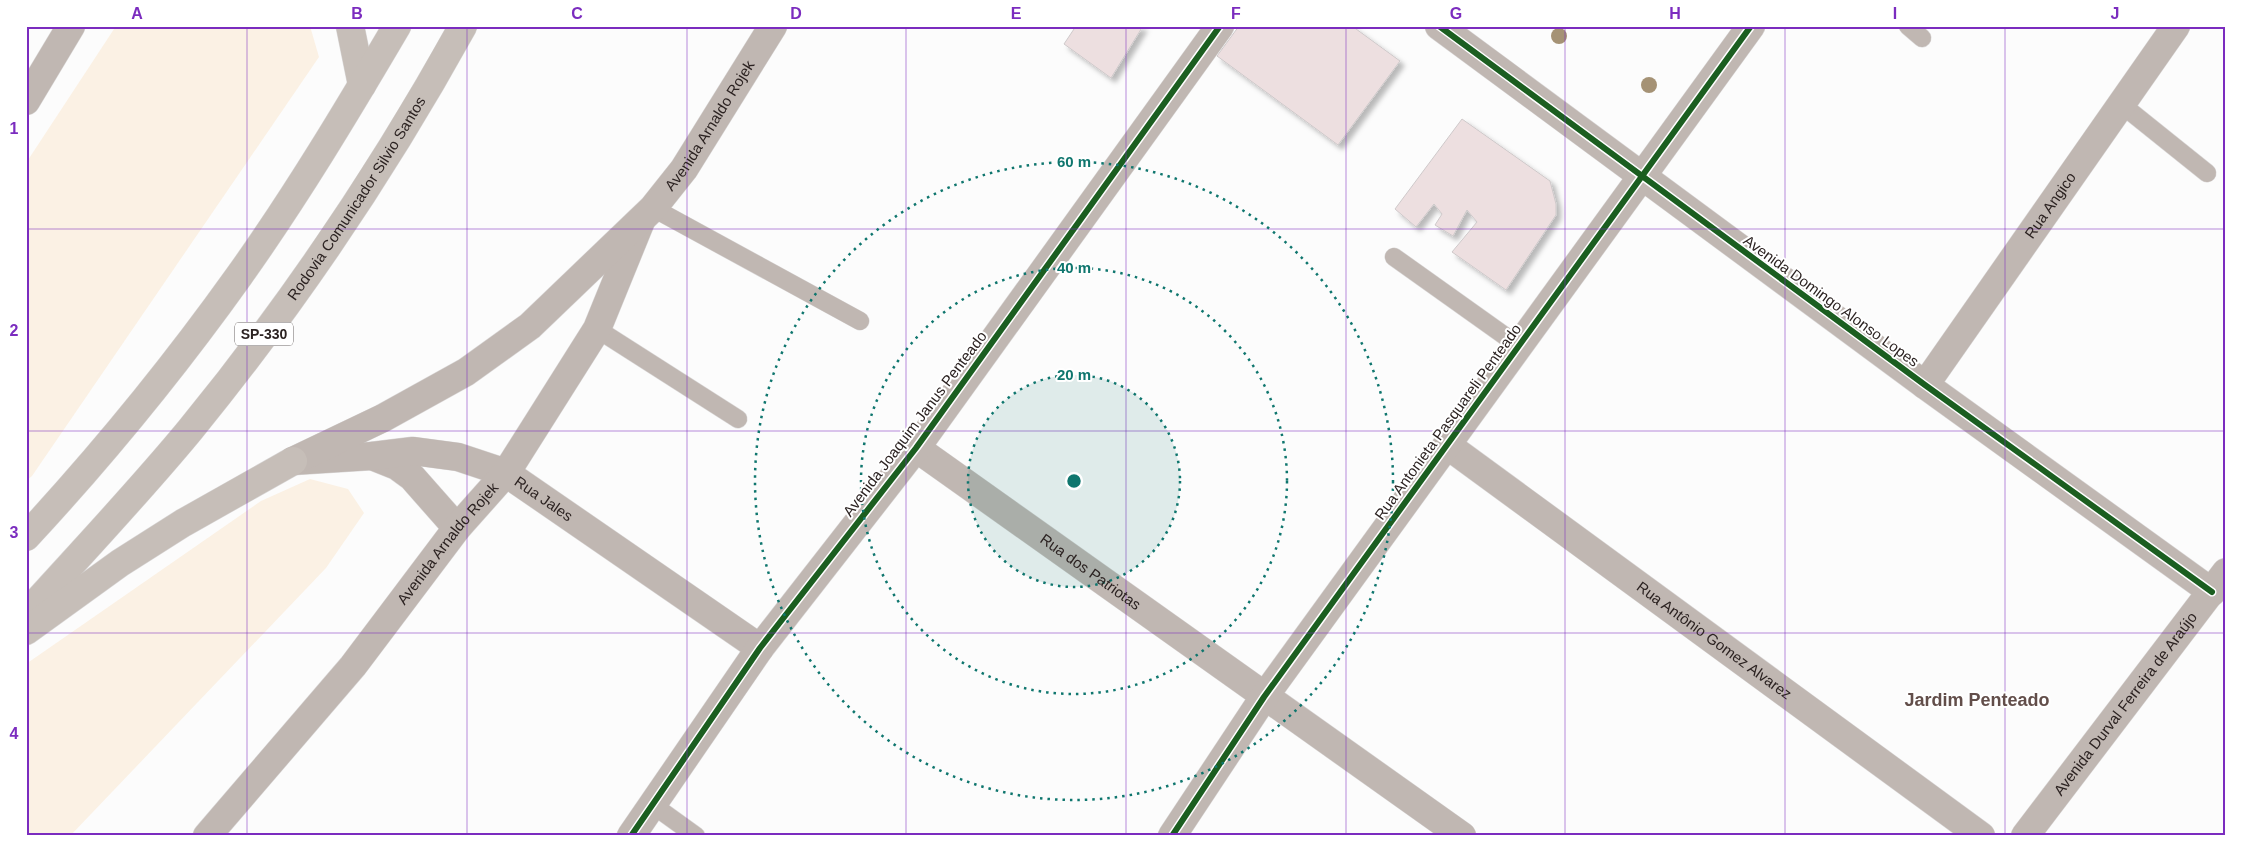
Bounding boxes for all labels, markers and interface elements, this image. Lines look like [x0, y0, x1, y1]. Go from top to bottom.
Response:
text: A [131, 5, 143, 22]
text: B [351, 5, 363, 22]
text: C [571, 5, 583, 22]
text: D [790, 5, 802, 22]
text: E [1011, 5, 1022, 22]
text: F [1231, 5, 1241, 22]
text: G [1450, 5, 1462, 22]
text: H [1669, 5, 1681, 22]
text: I [1893, 5, 1897, 22]
text: J [2111, 5, 2119, 22]
street label: Avenida Arnaldo Rojek [661, 57, 758, 194]
street label: Rodovia Comunicador Silvio Santos [284, 93, 429, 303]
text: 1 [10, 120, 19, 137]
text: 60 m [1057, 153, 1091, 170]
street label: Rua Angico [2021, 169, 2079, 242]
street label: Avenida Domingo Alonso Lopes [1740, 231, 1922, 370]
text: 40 m [1057, 259, 1091, 276]
street label: Rua Antonieta Pasquareli Penteado [1371, 321, 1524, 523]
text: 2 [10, 322, 19, 339]
road number: SP-330 [235, 322, 293, 346]
street label: Avenida Joaquim Janus Penteado [839, 328, 990, 520]
text: 20 m [1057, 366, 1091, 383]
street label: Rua Jales [511, 472, 576, 524]
centre of rings [1065, 472, 1083, 490]
street label: Avenida Arnaldo Rojek [393, 478, 502, 608]
text: 3 [10, 524, 19, 541]
street label: Rua dos Patriotas [1037, 530, 1144, 613]
street label: Rua Antônio Gomez Alvarez [1634, 578, 1795, 702]
street label: Avenida Durval Ferreira de Araújo [2050, 609, 2200, 799]
district label: Jardim Penteado [1904, 690, 2050, 710]
text: 4 [10, 725, 19, 742]

